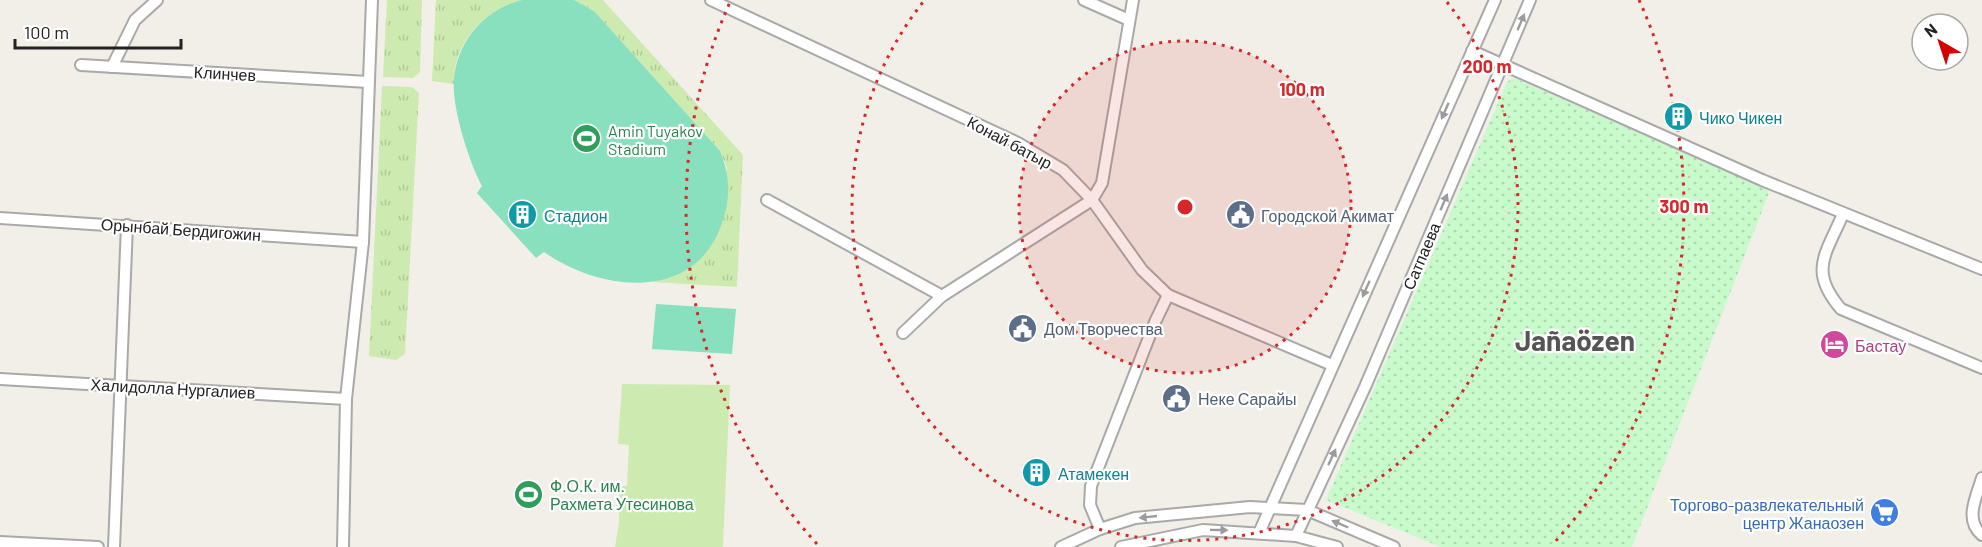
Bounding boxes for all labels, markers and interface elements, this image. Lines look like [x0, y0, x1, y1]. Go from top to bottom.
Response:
scale bar [15, 12, 182, 50]
north arrow [1910, 12, 1970, 72]
one-way arrow [1516, 13, 1526, 31]
text: N [1920, 19, 1940, 41]
text: 100 m [24, 21, 69, 43]
text: 200 m [1462, 55, 1512, 77]
street label: Клинчев [193, 62, 257, 84]
text: 100 m [1279, 78, 1325, 100]
building icon: Чико Чикен [1662, 101, 1694, 133]
one-way arrow [1440, 102, 1450, 120]
place label: Чико Чикен [1699, 108, 1782, 127]
street label: Конай батыр [964, 112, 1056, 172]
place label: Amin Tuyakov Stadium [608, 121, 703, 158]
sports icon: Amin Tuyakov Stadium [571, 123, 603, 155]
one-way arrow [1440, 193, 1449, 211]
text: 300 m [1660, 195, 1708, 217]
centre of rings [1175, 197, 1195, 217]
building icon: Стадион [507, 199, 539, 231]
public building icon: Городской Акимат [1224, 199, 1256, 231]
place label: Стадион [544, 206, 608, 225]
place label: Городской Акимат [1261, 206, 1395, 225]
street label: Орынбай Бердигожин [100, 214, 262, 244]
street label: Сатпаева [1398, 219, 1444, 293]
one-way arrow [1361, 281, 1371, 299]
public building icon: Дом Творчества [1007, 312, 1039, 344]
place label: Дом Творчества [1044, 319, 1163, 338]
district label: Jañaözen [1515, 323, 1635, 357]
hotel icon: Бастау [1818, 329, 1850, 361]
place label: Бастау [1855, 336, 1906, 355]
street label: Халидолла Нургалиев [90, 374, 256, 402]
public building icon: Неке Сарайы [1161, 382, 1193, 414]
place label: Неке Сарайы [1198, 389, 1297, 408]
one-way arrow [1327, 449, 1336, 466]
building icon: Атамекен [1021, 457, 1053, 489]
place label: Атамекен [1058, 464, 1129, 483]
place label: Ф.О.К. им. Рахмета Утесинова [550, 476, 694, 513]
sports icon: Ф.О.К. им. Рахмета Утесинова [513, 478, 545, 510]
place label: Торгово-развлекательный центр Жанаозен [1670, 495, 1864, 532]
supermarket icon: Торгово-развлекательный центр Жанаозен [1869, 497, 1901, 529]
one-way arrow [1139, 512, 1158, 522]
one-way arrow [1331, 519, 1349, 528]
one-way arrow [1210, 526, 1229, 535]

